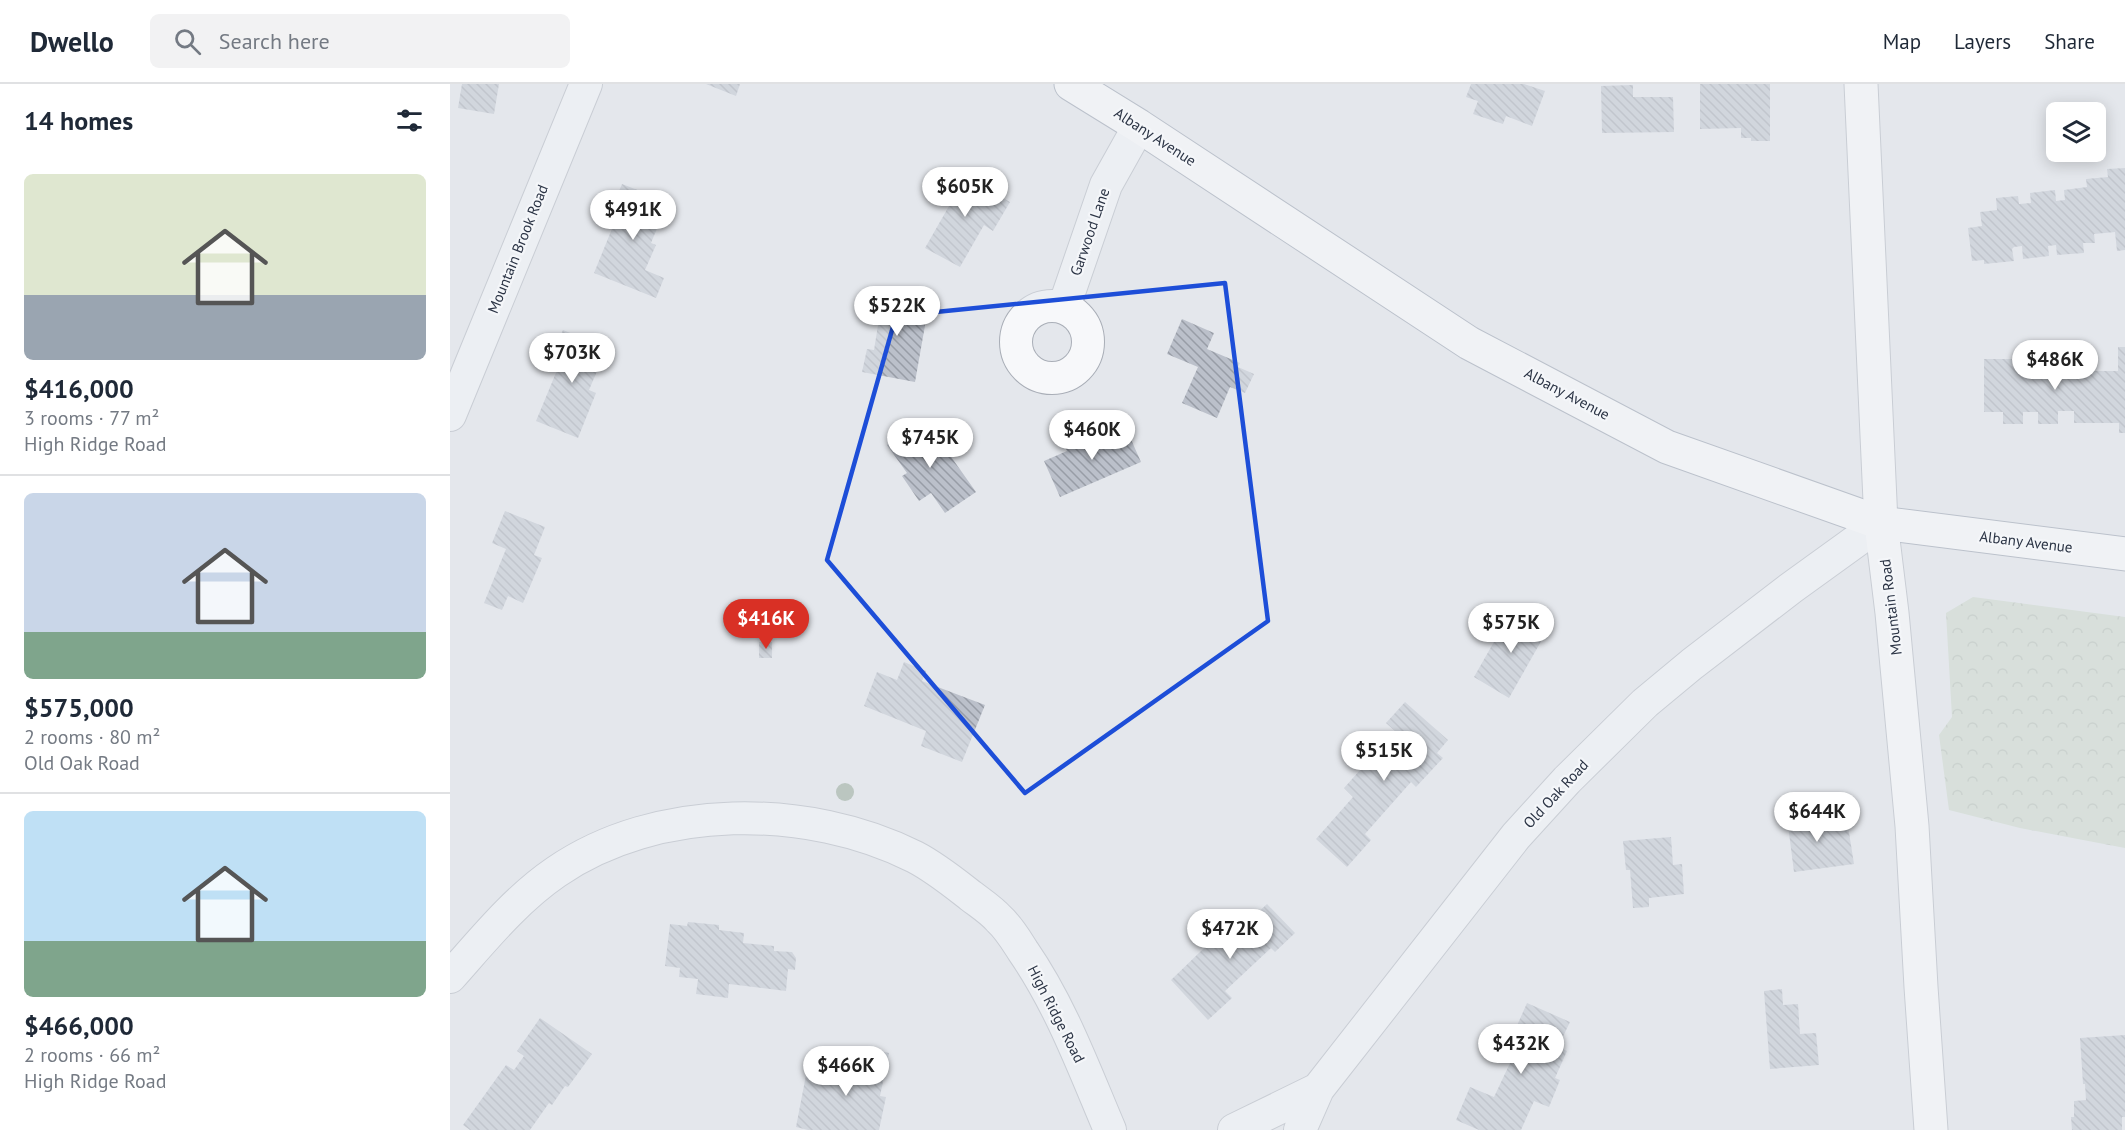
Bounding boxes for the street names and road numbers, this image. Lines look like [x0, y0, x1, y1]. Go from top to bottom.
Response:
street label: Albany Avenue [1111, 103, 1200, 170]
street label: Mountain Brook Road [483, 182, 552, 316]
street label: Garwood Lane [1066, 186, 1113, 278]
street label: Albany Avenue [1521, 363, 1613, 424]
street label: Albany Avenue [1978, 526, 2074, 557]
street label: Mountain Road [1875, 558, 1906, 656]
street label: Old Oak Road [1519, 755, 1592, 832]
street label: High Ridge Road [1024, 962, 1089, 1066]

